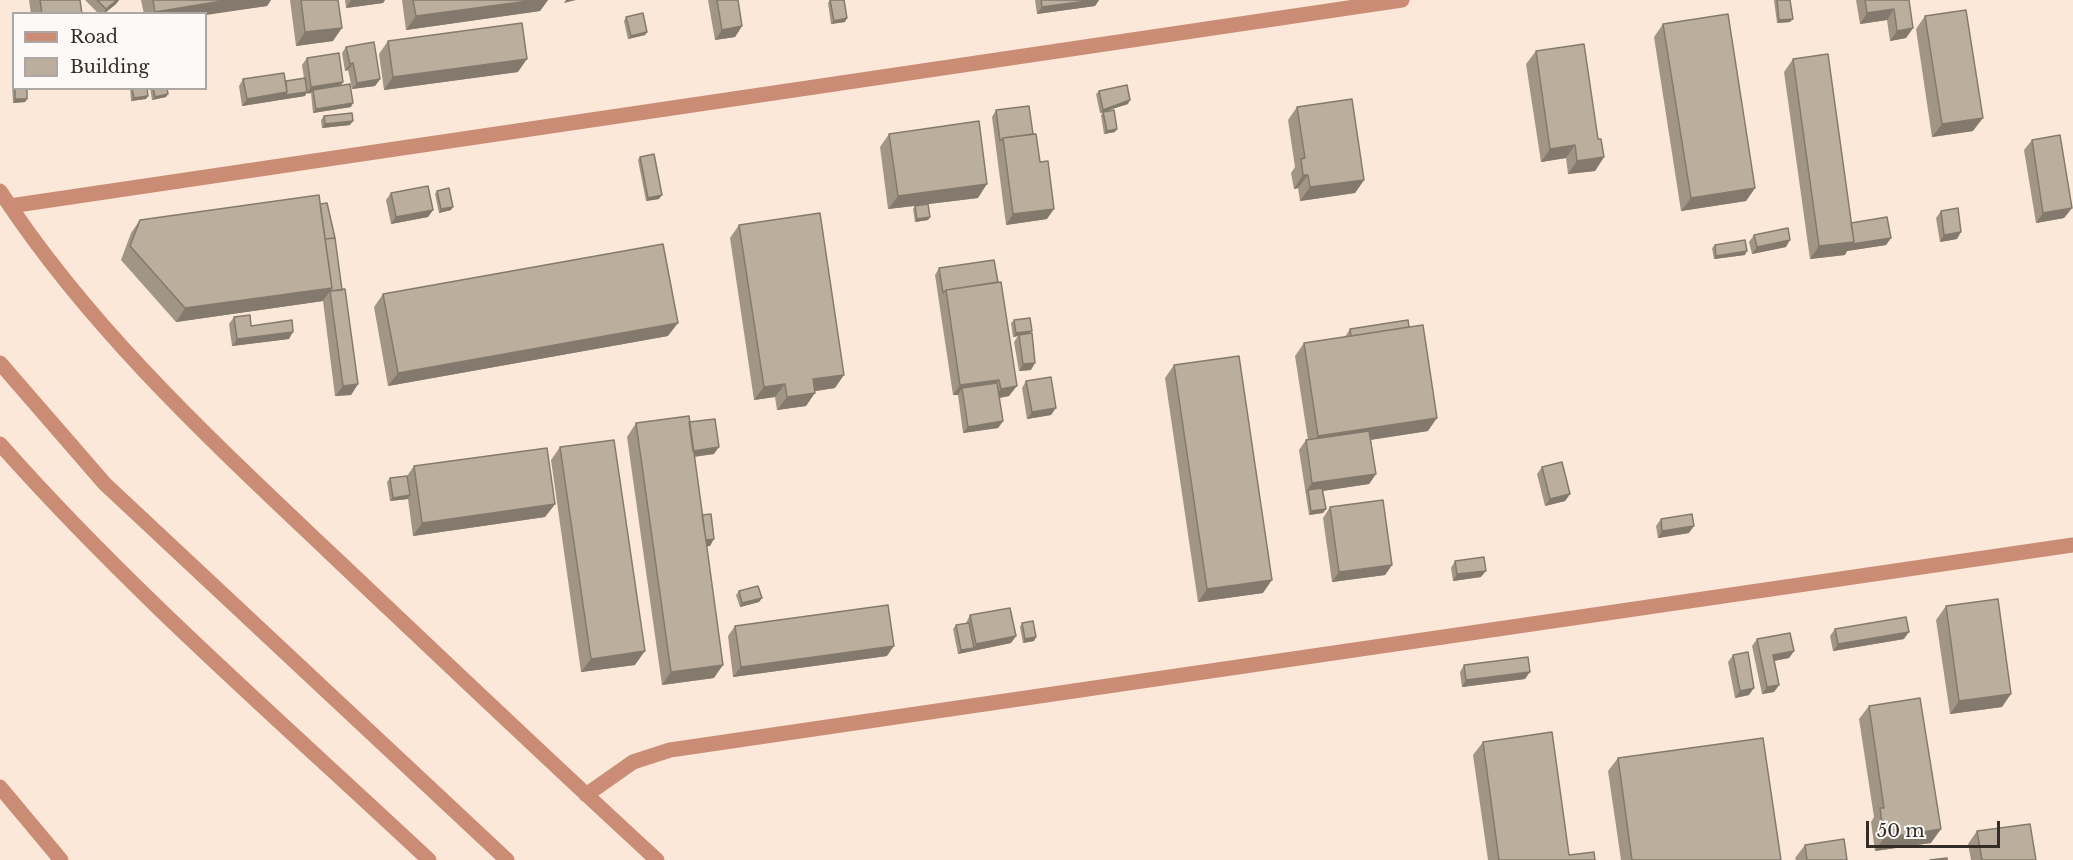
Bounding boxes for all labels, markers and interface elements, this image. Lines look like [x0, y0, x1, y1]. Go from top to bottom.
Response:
legend [12, 12, 207, 90]
text: Road [70, 26, 118, 48]
text: Building [70, 56, 149, 78]
scale bar [1869, 809, 2002, 847]
text: 50 m [1877, 820, 1925, 842]

